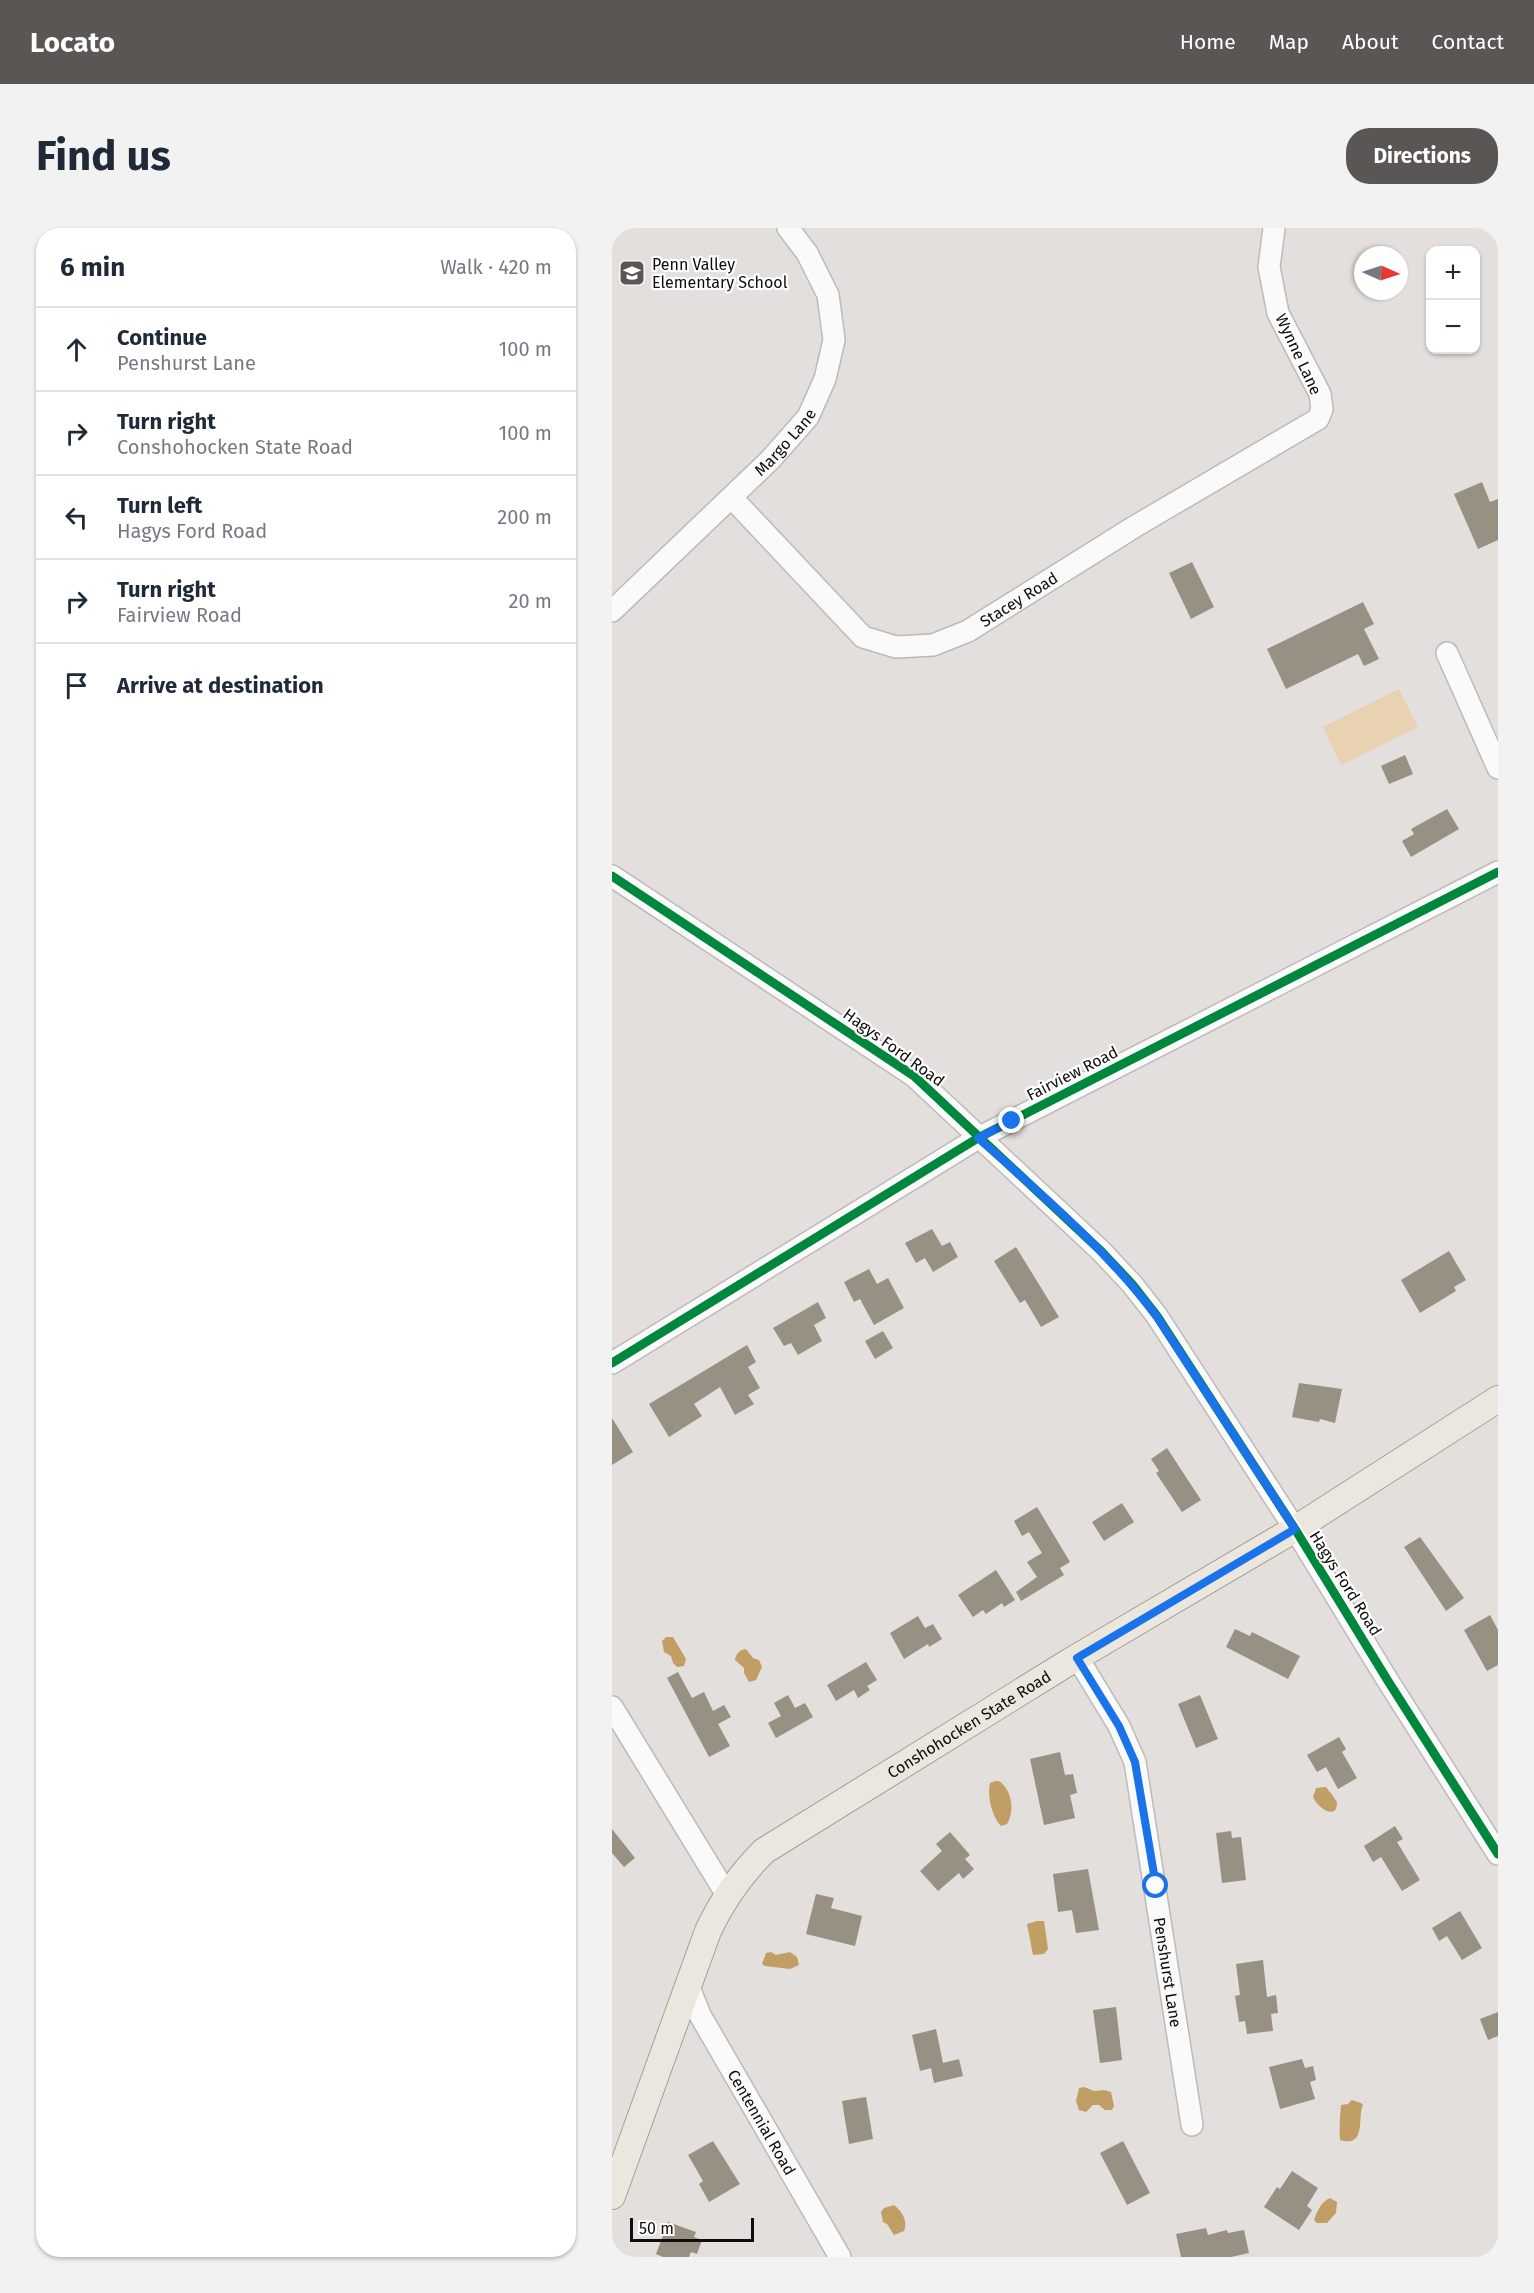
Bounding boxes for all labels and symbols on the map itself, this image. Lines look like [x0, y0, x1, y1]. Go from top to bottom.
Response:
north arrow [1354, 246, 1408, 300]
place label: Penn Valley Elementary School [652, 255, 788, 292]
school or university icon: Penn Valley Elementary School [617, 258, 647, 288]
street label: Wynne Lane [1271, 311, 1326, 398]
street label: Margo Lane [751, 406, 820, 480]
street label: Stacey Road [977, 568, 1061, 631]
street label: Hagys Ford Road [839, 1004, 948, 1090]
street label: Fairview Road [1023, 1042, 1121, 1105]
route end [998, 1107, 1024, 1133]
street label: Hagys Ford Road [1306, 1527, 1385, 1639]
street label: Conshohocken State Road [884, 1667, 1054, 1782]
route start [1142, 1872, 1168, 1898]
street label: Penshurst Lane [1150, 1916, 1186, 2029]
street label: Centennial Road [724, 2066, 799, 2178]
scale bar [630, 2215, 754, 2242]

